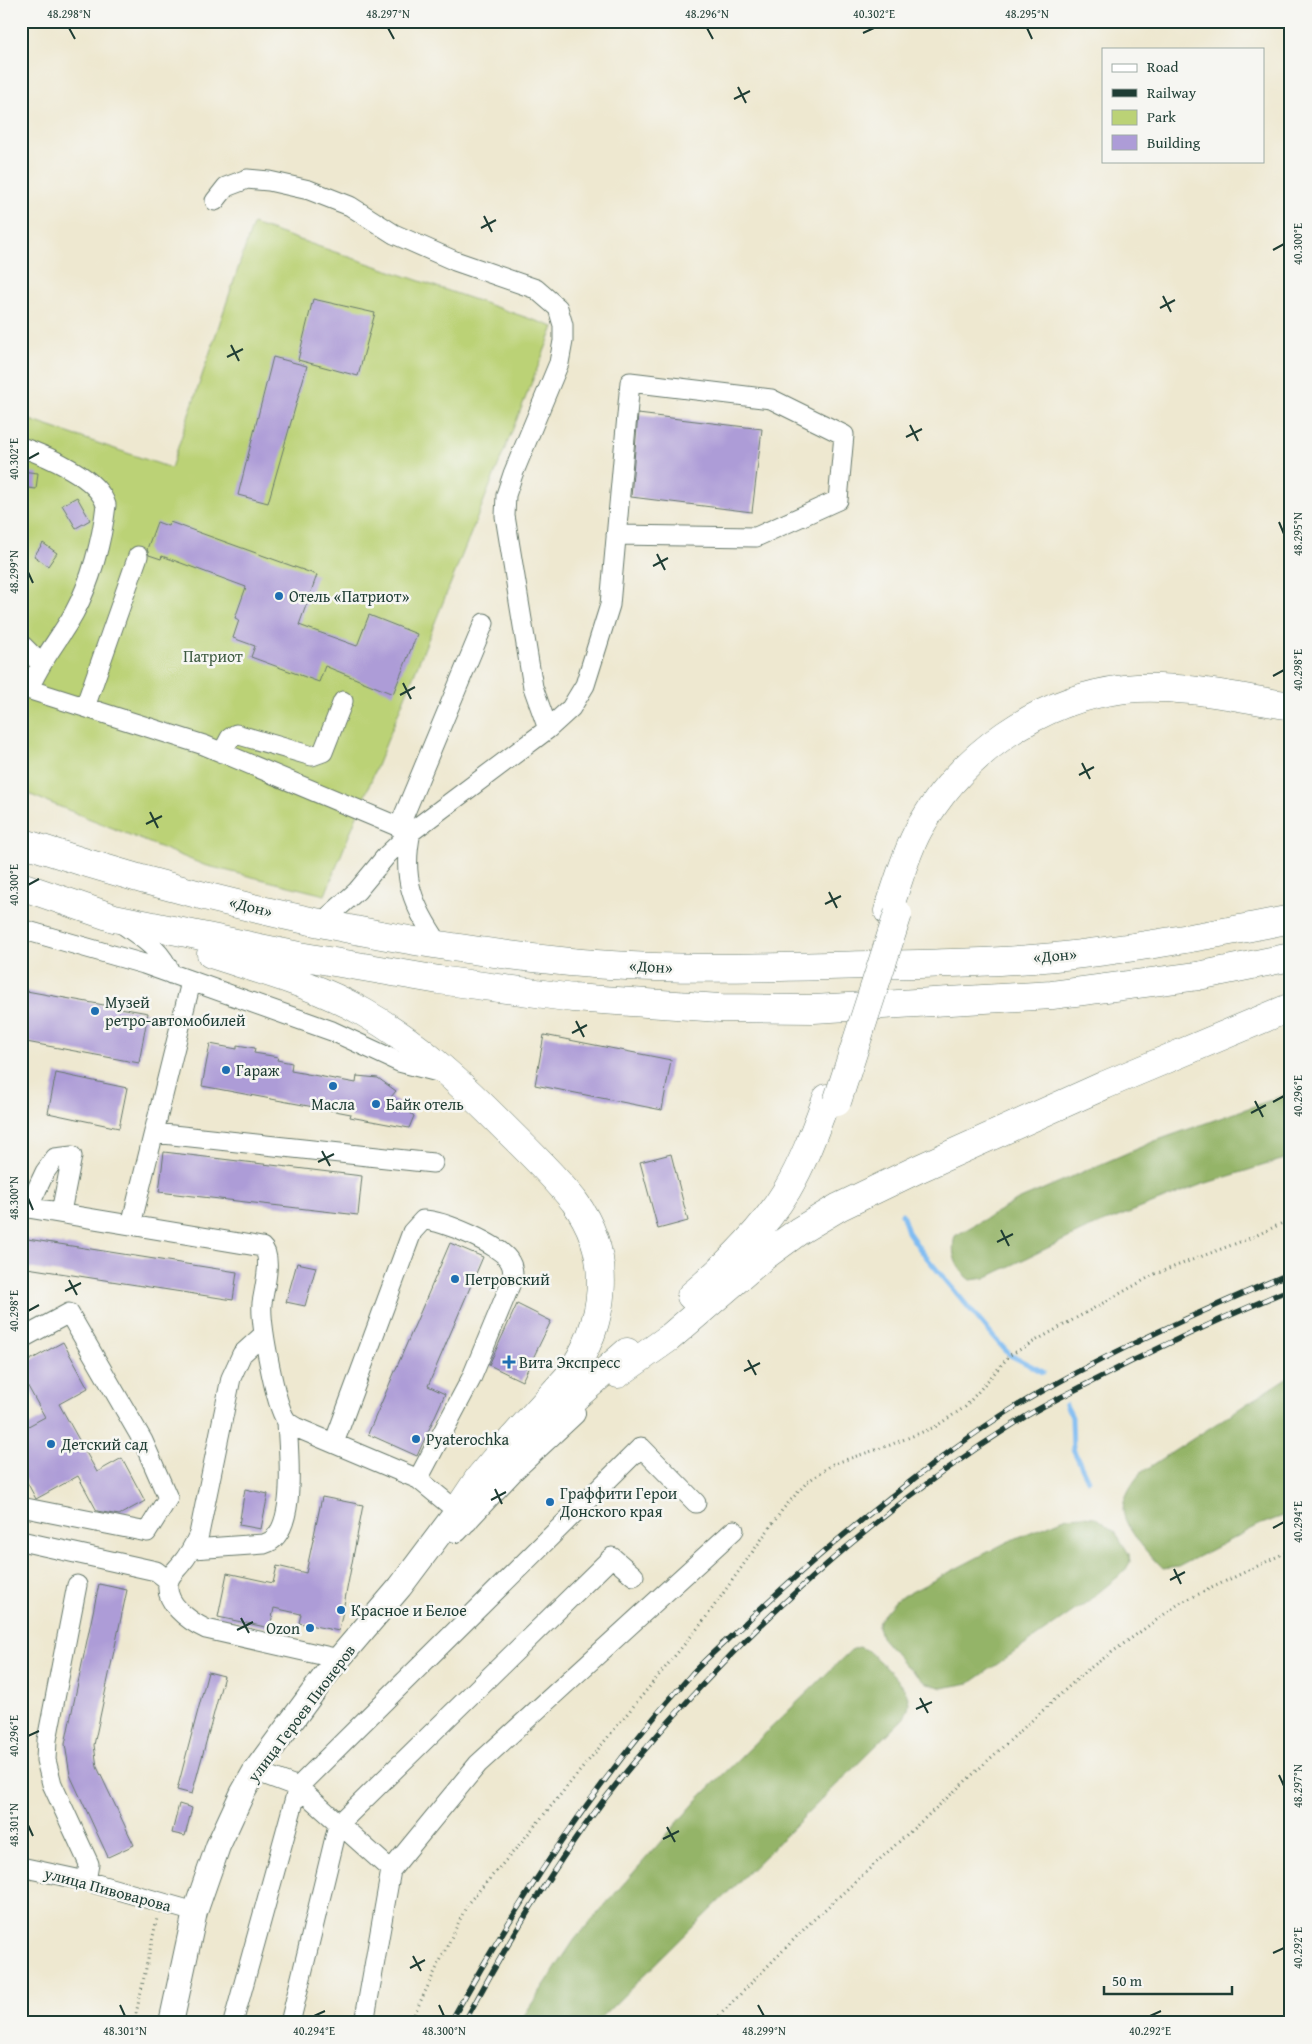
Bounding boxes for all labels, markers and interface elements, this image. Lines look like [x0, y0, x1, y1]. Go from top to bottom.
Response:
text: 48.298°N [47, 5, 91, 22]
text: 48.297°N [366, 5, 410, 22]
text: 48.296°N [685, 5, 729, 22]
text: 40.302°E [853, 5, 895, 22]
text: 48.295°N [1005, 5, 1049, 22]
legend [1102, 48, 1264, 162]
text: Road [1147, 56, 1178, 77]
text: Railway [1147, 82, 1197, 103]
text: Park [1147, 106, 1176, 127]
text: Building [1147, 132, 1201, 153]
text: 40.300°E [1289, 223, 1306, 265]
text: 40.302°E [5, 438, 22, 480]
text: 48.295°N [1289, 512, 1306, 556]
text: 48.299°N [5, 550, 22, 594]
place label: Отель «Патриот» [289, 584, 409, 608]
marker: Отель «Патриот» [273, 590, 285, 602]
park label: Патриот [183, 644, 243, 668]
text: 40.298°E [1289, 649, 1306, 691]
text: 40.300°E [5, 864, 22, 906]
street label: «Дон» [227, 889, 275, 923]
street label: «Дон» [1032, 941, 1078, 969]
street label: «Дон» [629, 953, 673, 979]
place label: Музей ретро-автомобилей [105, 990, 246, 1032]
marker: Музей ретро-автомобилей [89, 1005, 101, 1017]
place label: Гараж [236, 1058, 280, 1082]
marker: Гараж [220, 1064, 232, 1076]
text: 40.296°E [1289, 1075, 1306, 1117]
marker: Масла [327, 1080, 339, 1092]
place label: Масла [311, 1092, 355, 1116]
place label: Байк отель [386, 1092, 464, 1116]
marker: Байк отель [370, 1098, 382, 1110]
text: 48.300°N [5, 1176, 22, 1220]
place label: Петровский [465, 1267, 550, 1291]
marker: Петровский [449, 1273, 461, 1285]
text: 40.298°E [5, 1290, 22, 1332]
place label: Вита Экспресс [519, 1350, 620, 1374]
marker: Вита Экспресс [503, 1356, 515, 1368]
place label: Pyaterochka [426, 1427, 510, 1451]
place label: Детский сад [60, 1432, 148, 1456]
marker: Pyaterochka [410, 1433, 422, 1445]
marker: Детский сад [45, 1438, 57, 1450]
place label: Граффити Герои Донского края [559, 1481, 678, 1523]
marker: Граффити Герои Донского края [544, 1496, 556, 1508]
text: 40.294°E [1289, 1501, 1306, 1543]
place label: Красное и Белое [351, 1598, 467, 1622]
marker: Красное и Белое [335, 1604, 347, 1616]
place label: Ozon [266, 1616, 300, 1640]
marker: Ozon [304, 1622, 316, 1634]
street label: улица Героев Пионеров [241, 1639, 361, 1788]
text: 40.296°E [5, 1715, 22, 1757]
text: 48.297°N [1289, 1764, 1306, 1808]
text: 48.301°N [5, 1803, 22, 1847]
street label: улица Пивоварова [41, 1860, 174, 1918]
text: 40.292°E [1289, 1927, 1306, 1969]
scale bar [1104, 1964, 1232, 1996]
text: 50 m [1112, 1970, 1143, 1991]
text: 48.301°N [103, 2022, 147, 2039]
text: 40.294°E [293, 2022, 335, 2039]
text: 48.300°N [422, 2022, 466, 2039]
text: 48.299°N [742, 2022, 786, 2039]
text: 40.292°E [1129, 2022, 1171, 2039]

